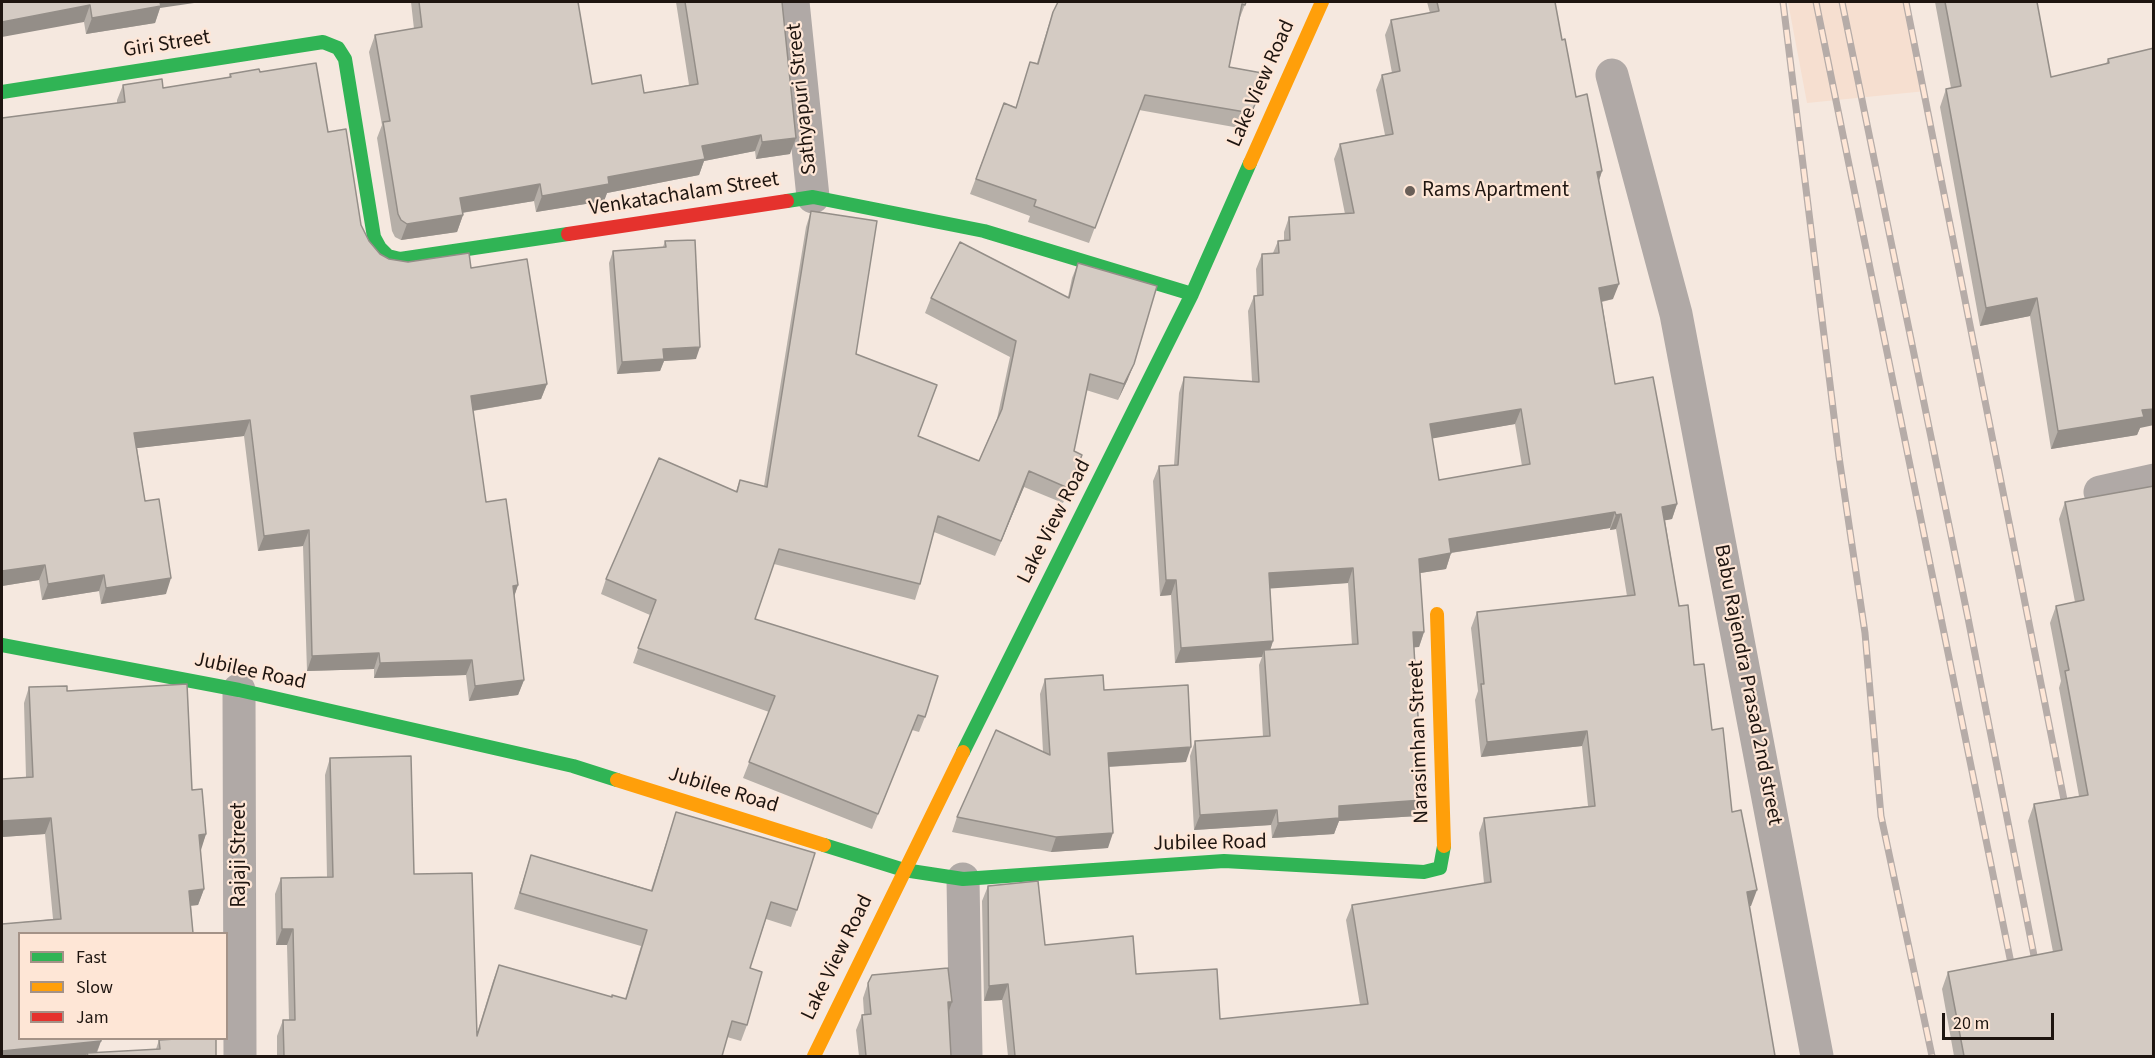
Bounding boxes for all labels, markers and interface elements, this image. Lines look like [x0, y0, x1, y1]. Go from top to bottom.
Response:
street label: Lake View Road [1223, 17, 1301, 151]
street label: Sathyapuri Street [783, 22, 823, 176]
street label: Giri Street [122, 26, 212, 64]
street label: Venkatachalam Street [587, 168, 781, 222]
place label: Rams Apartment [1422, 178, 1569, 204]
marker: Rams Apartment [1403, 184, 1417, 198]
street label: Lake View Road [1013, 456, 1097, 588]
street label: Babu Rajendra Prasad 2nd street [1707, 542, 1787, 828]
street label: Jubilee Road [192, 648, 308, 696]
street label: Narasimhan Street [1405, 660, 1435, 824]
street label: Jubilee Road [665, 762, 781, 820]
street label: Rajaji Street [227, 802, 253, 908]
street label: Jubilee Road [1153, 830, 1267, 858]
street label: Lake View Road [797, 891, 879, 1025]
legend [18, 932, 228, 1040]
text: Fast [76, 945, 107, 970]
text: Slow [76, 975, 113, 1000]
scale bar [1945, 1001, 2058, 1039]
text: Jam [76, 1005, 109, 1030]
text: 20 m [1953, 1011, 1989, 1036]

